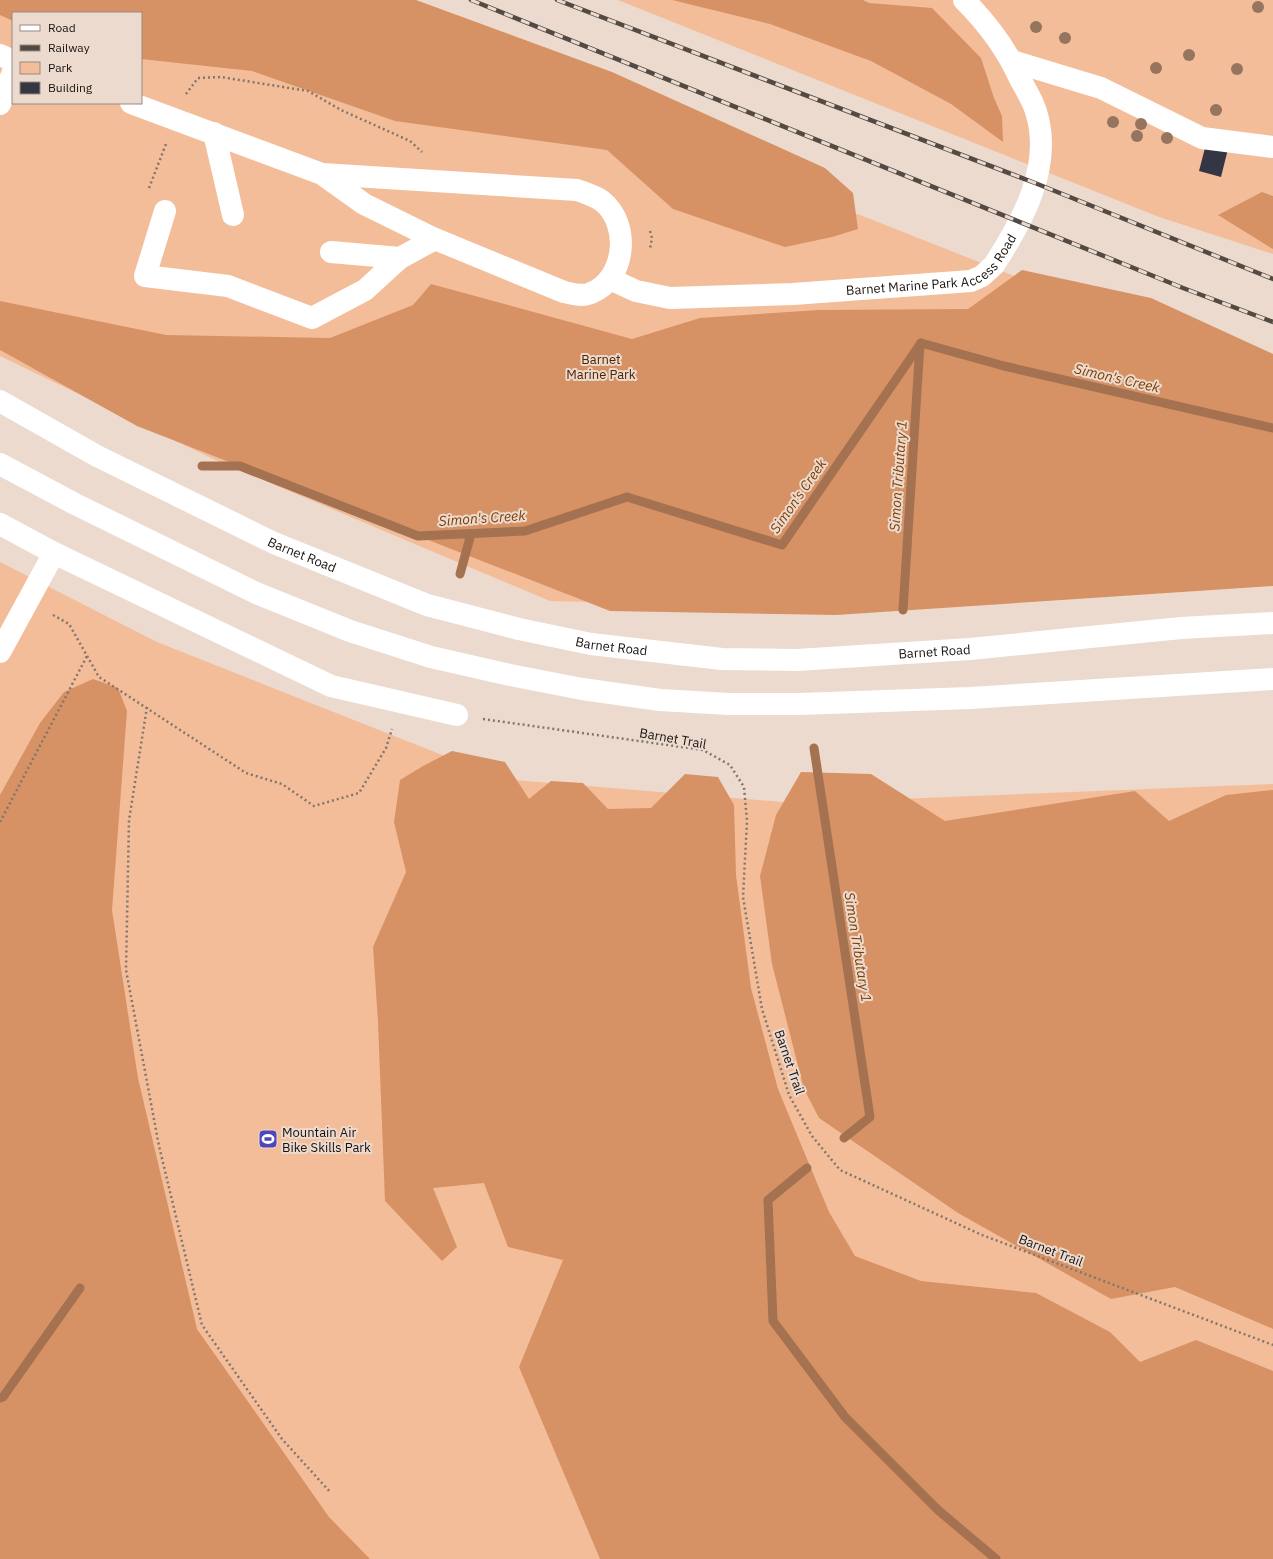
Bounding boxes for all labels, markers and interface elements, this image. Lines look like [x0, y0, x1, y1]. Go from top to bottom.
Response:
legend [12, 12, 142, 104]
text: Road [48, 20, 76, 35]
text: Railway [48, 40, 90, 55]
text: Park [48, 60, 73, 75]
text: Building [48, 80, 93, 95]
street label: Barnet Marine Park Access Road [845, 231, 1020, 299]
park label: Barnet Marine Park [566, 351, 636, 383]
water label: Simon's Creek [1073, 359, 1162, 397]
water label: Simon Tributary 1 [885, 420, 911, 532]
water label: Simon's Creek [766, 455, 831, 537]
water label: Simon's Creek [438, 506, 527, 530]
street label: Barnet Road [265, 533, 339, 576]
street label: Barnet Road [574, 633, 648, 659]
street label: Barnet Road [898, 641, 971, 663]
street label: Barnet Trail [638, 724, 708, 753]
water label: Simon Tributary 1 [840, 891, 876, 1003]
street label: Barnet Trail [770, 1027, 809, 1097]
place label: Mountain Air Bike Skills Park [282, 1124, 371, 1156]
sports icon: Mountain Air Bike Skills Park [257, 1128, 279, 1150]
street label: Barnet Trail [1016, 1230, 1086, 1271]

